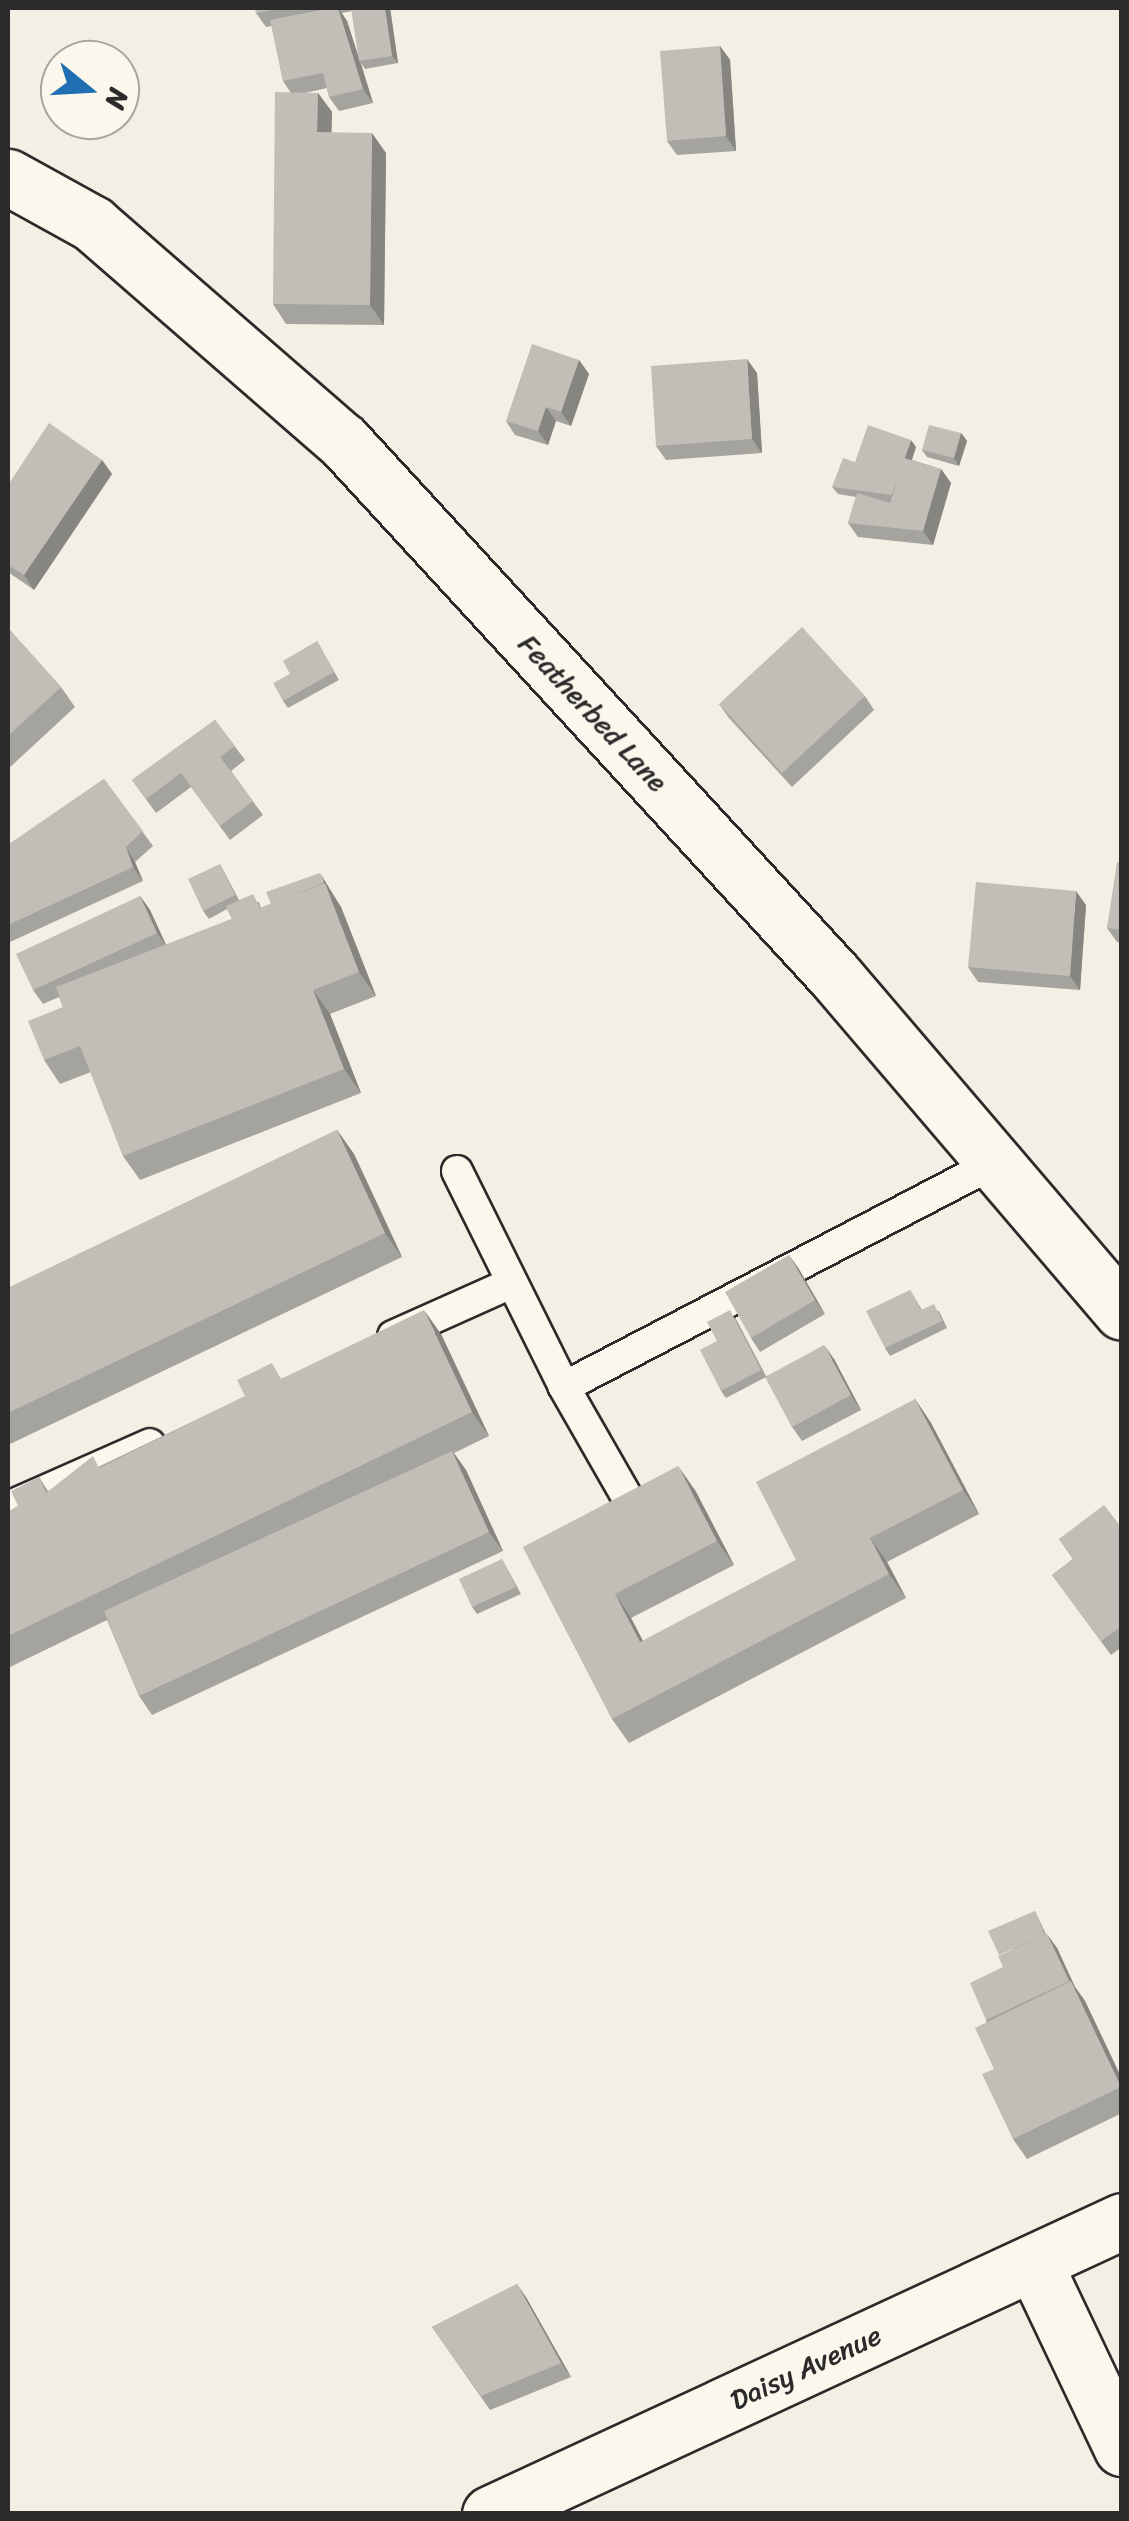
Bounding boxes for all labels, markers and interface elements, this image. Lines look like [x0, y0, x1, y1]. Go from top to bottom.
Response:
north arrow [40, 40, 140, 140]
text: N [91, 82, 143, 116]
street label: Featherbed Lane [511, 627, 675, 799]
street label: Daisy Avenue [725, 2318, 887, 2418]

